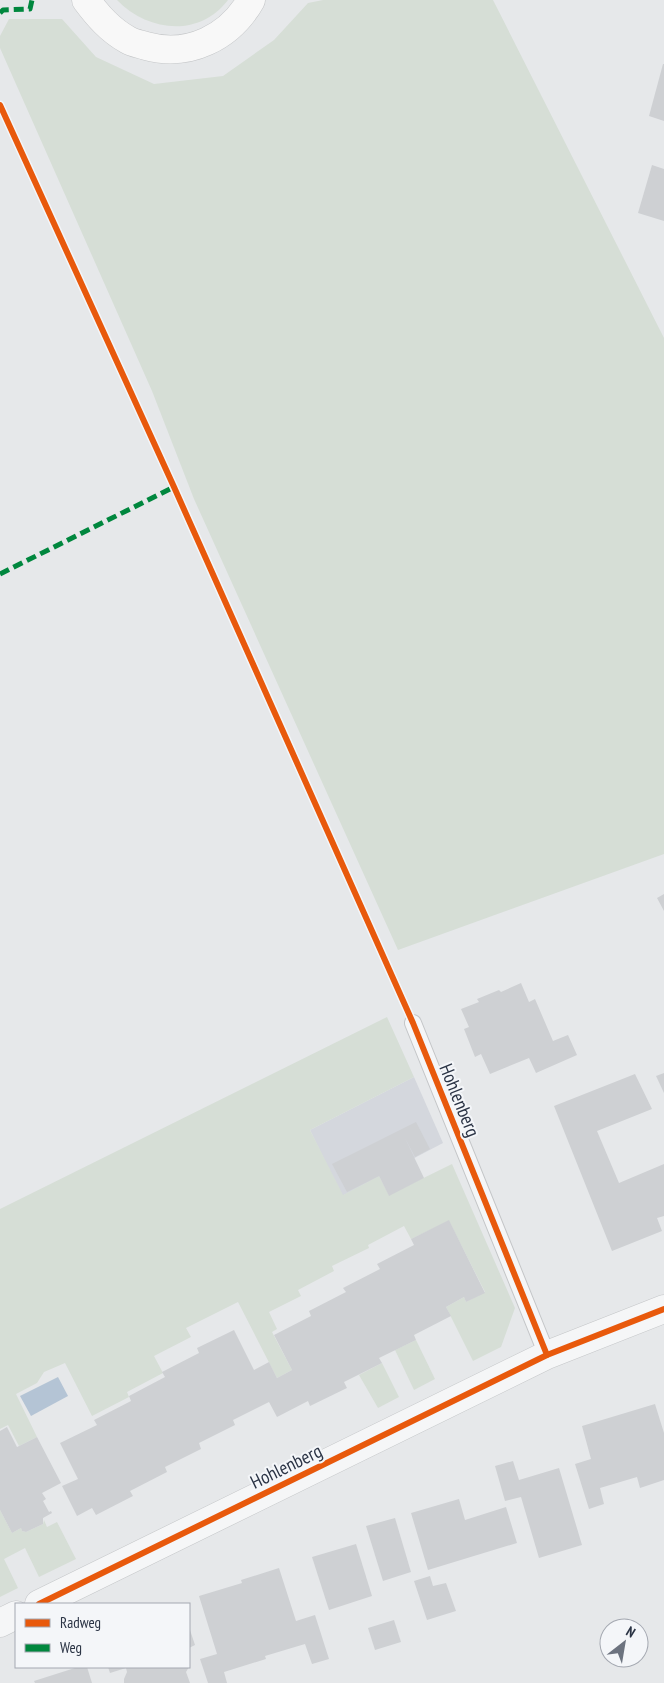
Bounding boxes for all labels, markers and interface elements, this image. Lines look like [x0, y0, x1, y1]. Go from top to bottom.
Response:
street label: Hohlenberg [434, 1060, 486, 1140]
street label: Hohlenberg [246, 1438, 326, 1494]
legend [15, 1603, 190, 1668]
text: Radweg [60, 1613, 101, 1632]
north arrow [599, 1618, 649, 1668]
text: N [623, 1622, 639, 1642]
text: Weg [60, 1638, 82, 1657]

